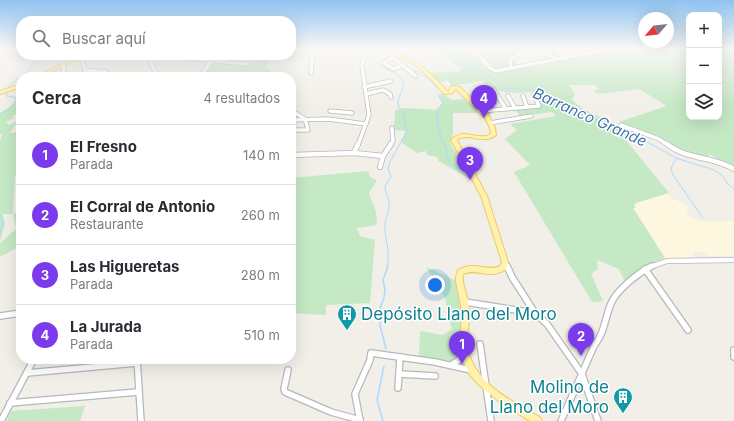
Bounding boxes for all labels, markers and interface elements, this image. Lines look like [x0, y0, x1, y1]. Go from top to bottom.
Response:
north arrow [638, 12, 674, 48]
map controls [686, 12, 722, 120]
button: + [686, 12, 722, 48]
search box [16, 16, 296, 60]
icon: search [30, 27, 52, 49]
text: Buscar aquí [62, 29, 146, 48]
button: − [686, 48, 722, 84]
water label: Barranco Grande [530, 83, 650, 151]
button: layers [686, 84, 722, 120]
pin: 4 [471, 85, 497, 118]
text: Cerca [32, 88, 81, 108]
text: 4 resultados [204, 90, 280, 106]
text: El Fresno [70, 137, 137, 156]
text: 1 [42, 147, 48, 163]
text: 140 m [243, 147, 280, 163]
pin: 3 [457, 147, 483, 180]
text: Parada [70, 156, 113, 172]
text: El Corral de Antonio [70, 197, 215, 216]
text: 2 [41, 207, 49, 223]
text: 260 m [241, 207, 280, 223]
text: Restaurante [70, 216, 144, 232]
text: Las Higueretas [70, 257, 180, 276]
text: 3 [41, 267, 49, 283]
text: 280 m [241, 267, 280, 283]
your location [425, 275, 445, 295]
text: Parada [70, 276, 113, 292]
building icon: Depósito Llano del Moro [336, 303, 358, 331]
place label: Depósito Llano del Moro [361, 304, 557, 324]
text: La Jurada [70, 317, 142, 336]
pin: 2 [568, 323, 594, 356]
text: 4 [41, 327, 49, 343]
text: 510 m [244, 327, 280, 343]
pin: 1 [449, 331, 475, 364]
text: Parada [70, 336, 113, 352]
place label: Molino de Llano del Moro [490, 377, 609, 417]
building icon: Molino de Llano del Moro [612, 386, 634, 414]

